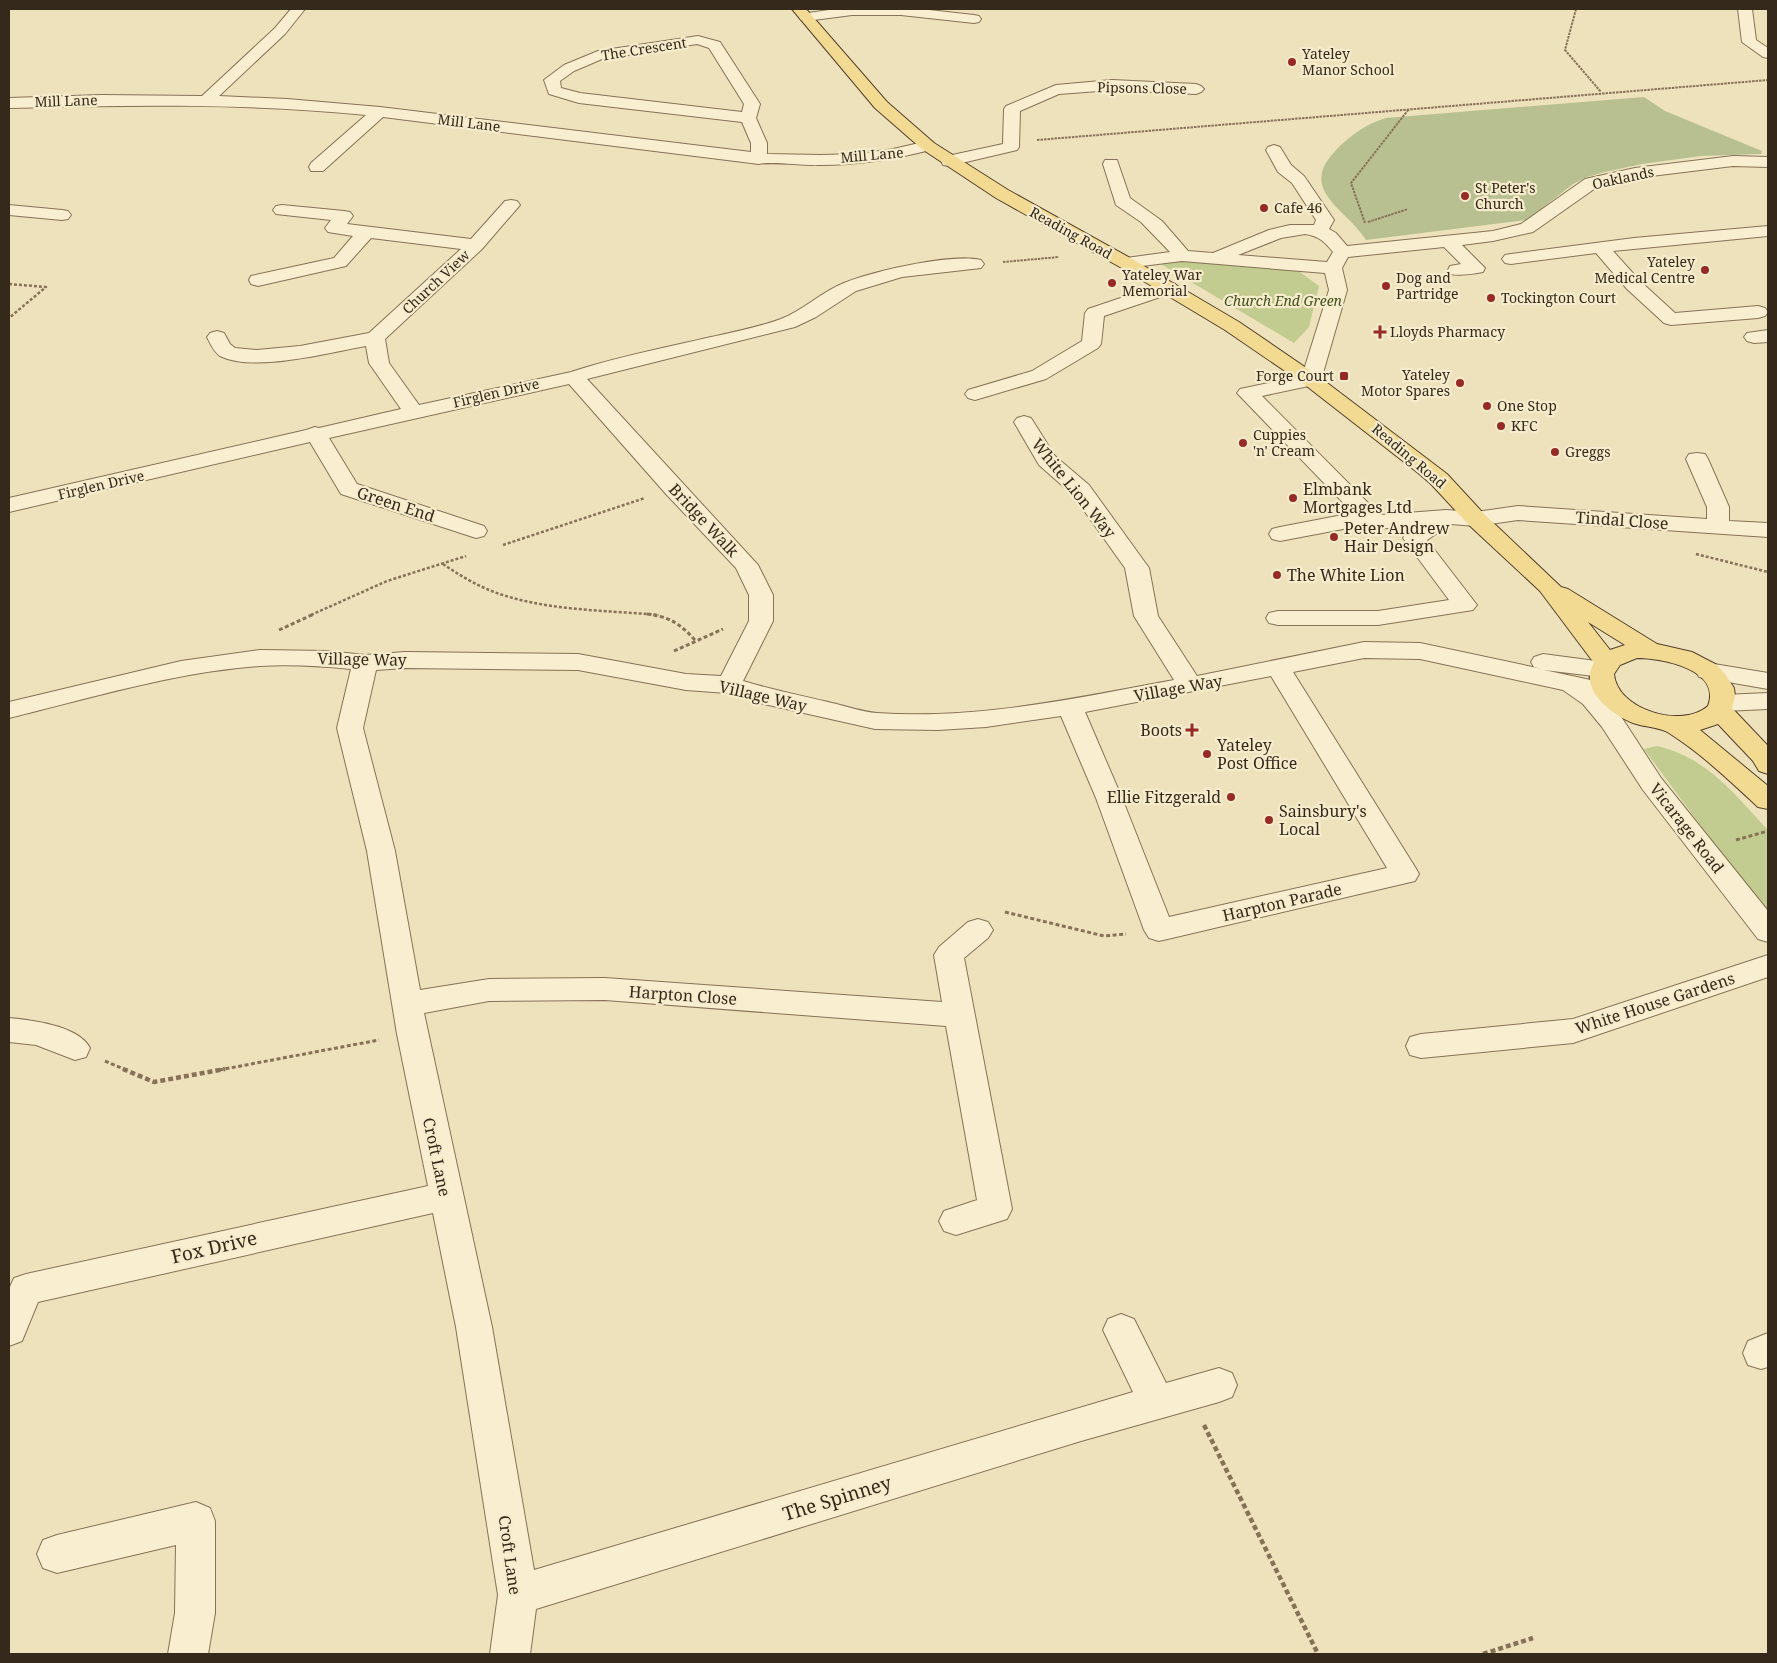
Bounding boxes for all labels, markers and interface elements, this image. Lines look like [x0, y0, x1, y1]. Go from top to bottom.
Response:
street label: The Crescent [600, 32, 688, 65]
place label: Yateley Manor School [1301, 44, 1395, 79]
marker: Yateley Manor School [1286, 56, 1298, 68]
street label: Pipsons Close [1097, 77, 1187, 98]
street label: Mill Lane [34, 90, 98, 111]
street label: Mill Lane [437, 109, 502, 136]
street label: Mill Lane [840, 142, 904, 167]
street label: Oaklands [1590, 162, 1655, 193]
place label: St Peter's Church [1475, 178, 1536, 213]
marker: St Peter's Church [1459, 190, 1471, 202]
place label: Cafe 46 [1274, 198, 1323, 217]
street label: Reading Road [1027, 202, 1116, 263]
marker: Cafe 46 [1258, 202, 1270, 214]
street label: Church View [398, 245, 474, 318]
place label: Yateley Medical Centre [1594, 252, 1695, 287]
marker: Yateley Medical Centre [1699, 264, 1711, 276]
place label: Yateley War Memorial [1121, 265, 1202, 300]
place label: Dog and Partridge [1396, 268, 1459, 303]
marker: Yateley War Memorial [1106, 277, 1118, 289]
marker: Dog and Partridge [1380, 280, 1392, 292]
place label: Tockington Court [1501, 288, 1616, 307]
park label: Church End Green [1224, 291, 1343, 310]
marker: Tockington Court [1485, 292, 1497, 304]
place label: Lloyds Pharmacy [1390, 322, 1505, 341]
marker: Lloyds Pharmacy [1374, 326, 1386, 338]
place label: Yateley Motor Spares [1361, 365, 1450, 400]
place label: Forge Court [1256, 366, 1334, 385]
marker: Forge Court [1338, 370, 1350, 382]
street label: Firglen Drive [451, 373, 541, 412]
marker: Yateley Motor Spares [1454, 377, 1466, 389]
place label: One Stop [1497, 396, 1557, 415]
marker: One Stop [1481, 400, 1493, 412]
place label: KFC [1511, 416, 1538, 435]
street label: Reading Road [1368, 419, 1451, 493]
marker: KFC [1495, 420, 1507, 432]
place label: Cuppies 'n' Cream [1253, 425, 1315, 460]
street label: White Lion Way [1027, 433, 1122, 543]
marker: Cuppies 'n' Cream [1237, 437, 1249, 449]
place label: Greggs [1565, 442, 1610, 461]
marker: Greggs [1549, 446, 1561, 458]
street label: Firglen Drive [56, 465, 146, 504]
street label: Bridge Walk [664, 478, 744, 562]
place label: Elmbank Mortgages Ltd [1303, 478, 1412, 518]
street label: Green End [354, 481, 438, 527]
marker: Elmbank Mortgages Ltd [1287, 492, 1299, 504]
street label: Tindal Close [1575, 506, 1669, 534]
place label: Peter Andrew Hair Design [1344, 517, 1450, 557]
marker: Peter Andrew Hair Design [1328, 531, 1340, 543]
place label: The White Lion [1287, 564, 1405, 586]
marker: The White Lion [1271, 569, 1283, 581]
street label: Village Way [317, 647, 408, 671]
street label: Village Way [1132, 669, 1225, 707]
street label: Village Way [717, 675, 810, 717]
place label: Boots [1140, 719, 1182, 741]
marker: Boots [1186, 724, 1198, 736]
place label: Yateley Post Office [1216, 734, 1297, 774]
marker: Yateley Post Office [1201, 748, 1213, 760]
street label: Vicarage Road [1645, 778, 1729, 878]
place label: Ellie Fitzgerald [1107, 786, 1221, 808]
marker: Ellie Fitzgerald [1225, 791, 1237, 803]
place label: Sainsbury's Local [1279, 800, 1367, 840]
marker: Sainsbury's Local [1263, 814, 1275, 826]
street label: Harpton Parade [1220, 878, 1344, 926]
street label: White House Gardens [1573, 967, 1737, 1039]
street label: Harpton Close [628, 980, 738, 1010]
street label: Croft Lane [418, 1116, 456, 1198]
street label: Fox Drive [169, 1225, 259, 1269]
street label: The Spinney [779, 1469, 895, 1527]
street label: Croft Lane [494, 1514, 526, 1596]

